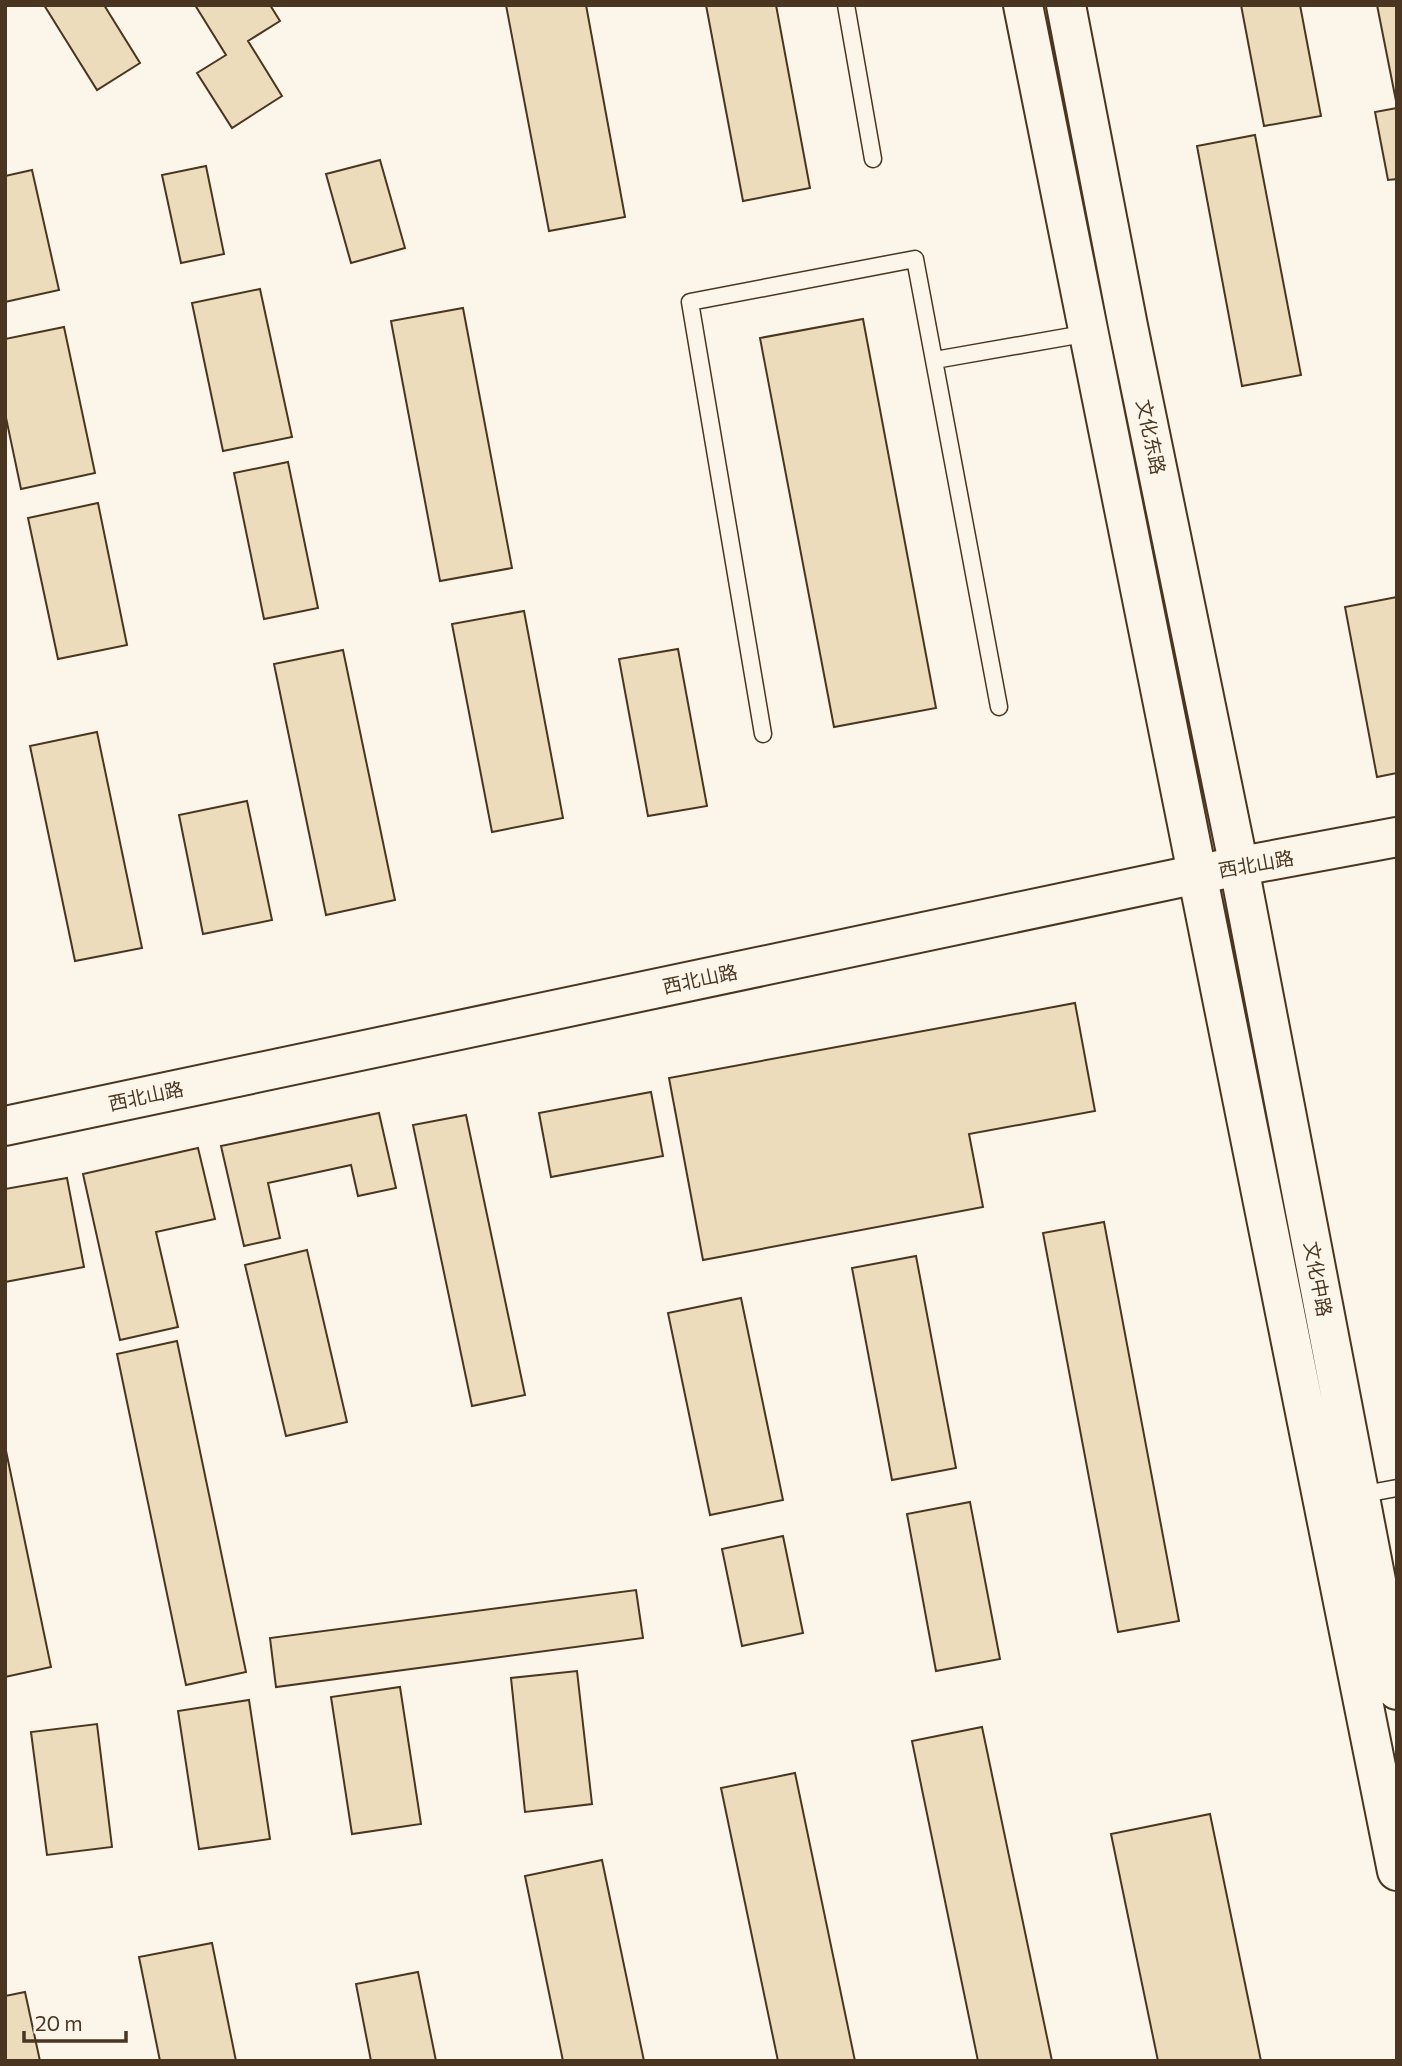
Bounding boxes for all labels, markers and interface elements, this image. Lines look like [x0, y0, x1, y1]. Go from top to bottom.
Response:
street label: 文化东路 [1132, 397, 1171, 476]
street label: 西北山路 [1216, 846, 1295, 881]
street label: 西北山路 [660, 959, 739, 998]
street label: 西北山路 [106, 1076, 185, 1115]
street label: 文化中路 [1300, 1239, 1337, 1318]
scale bar [24, 2000, 126, 2044]
text: 20 m [35, 2010, 83, 2035]

